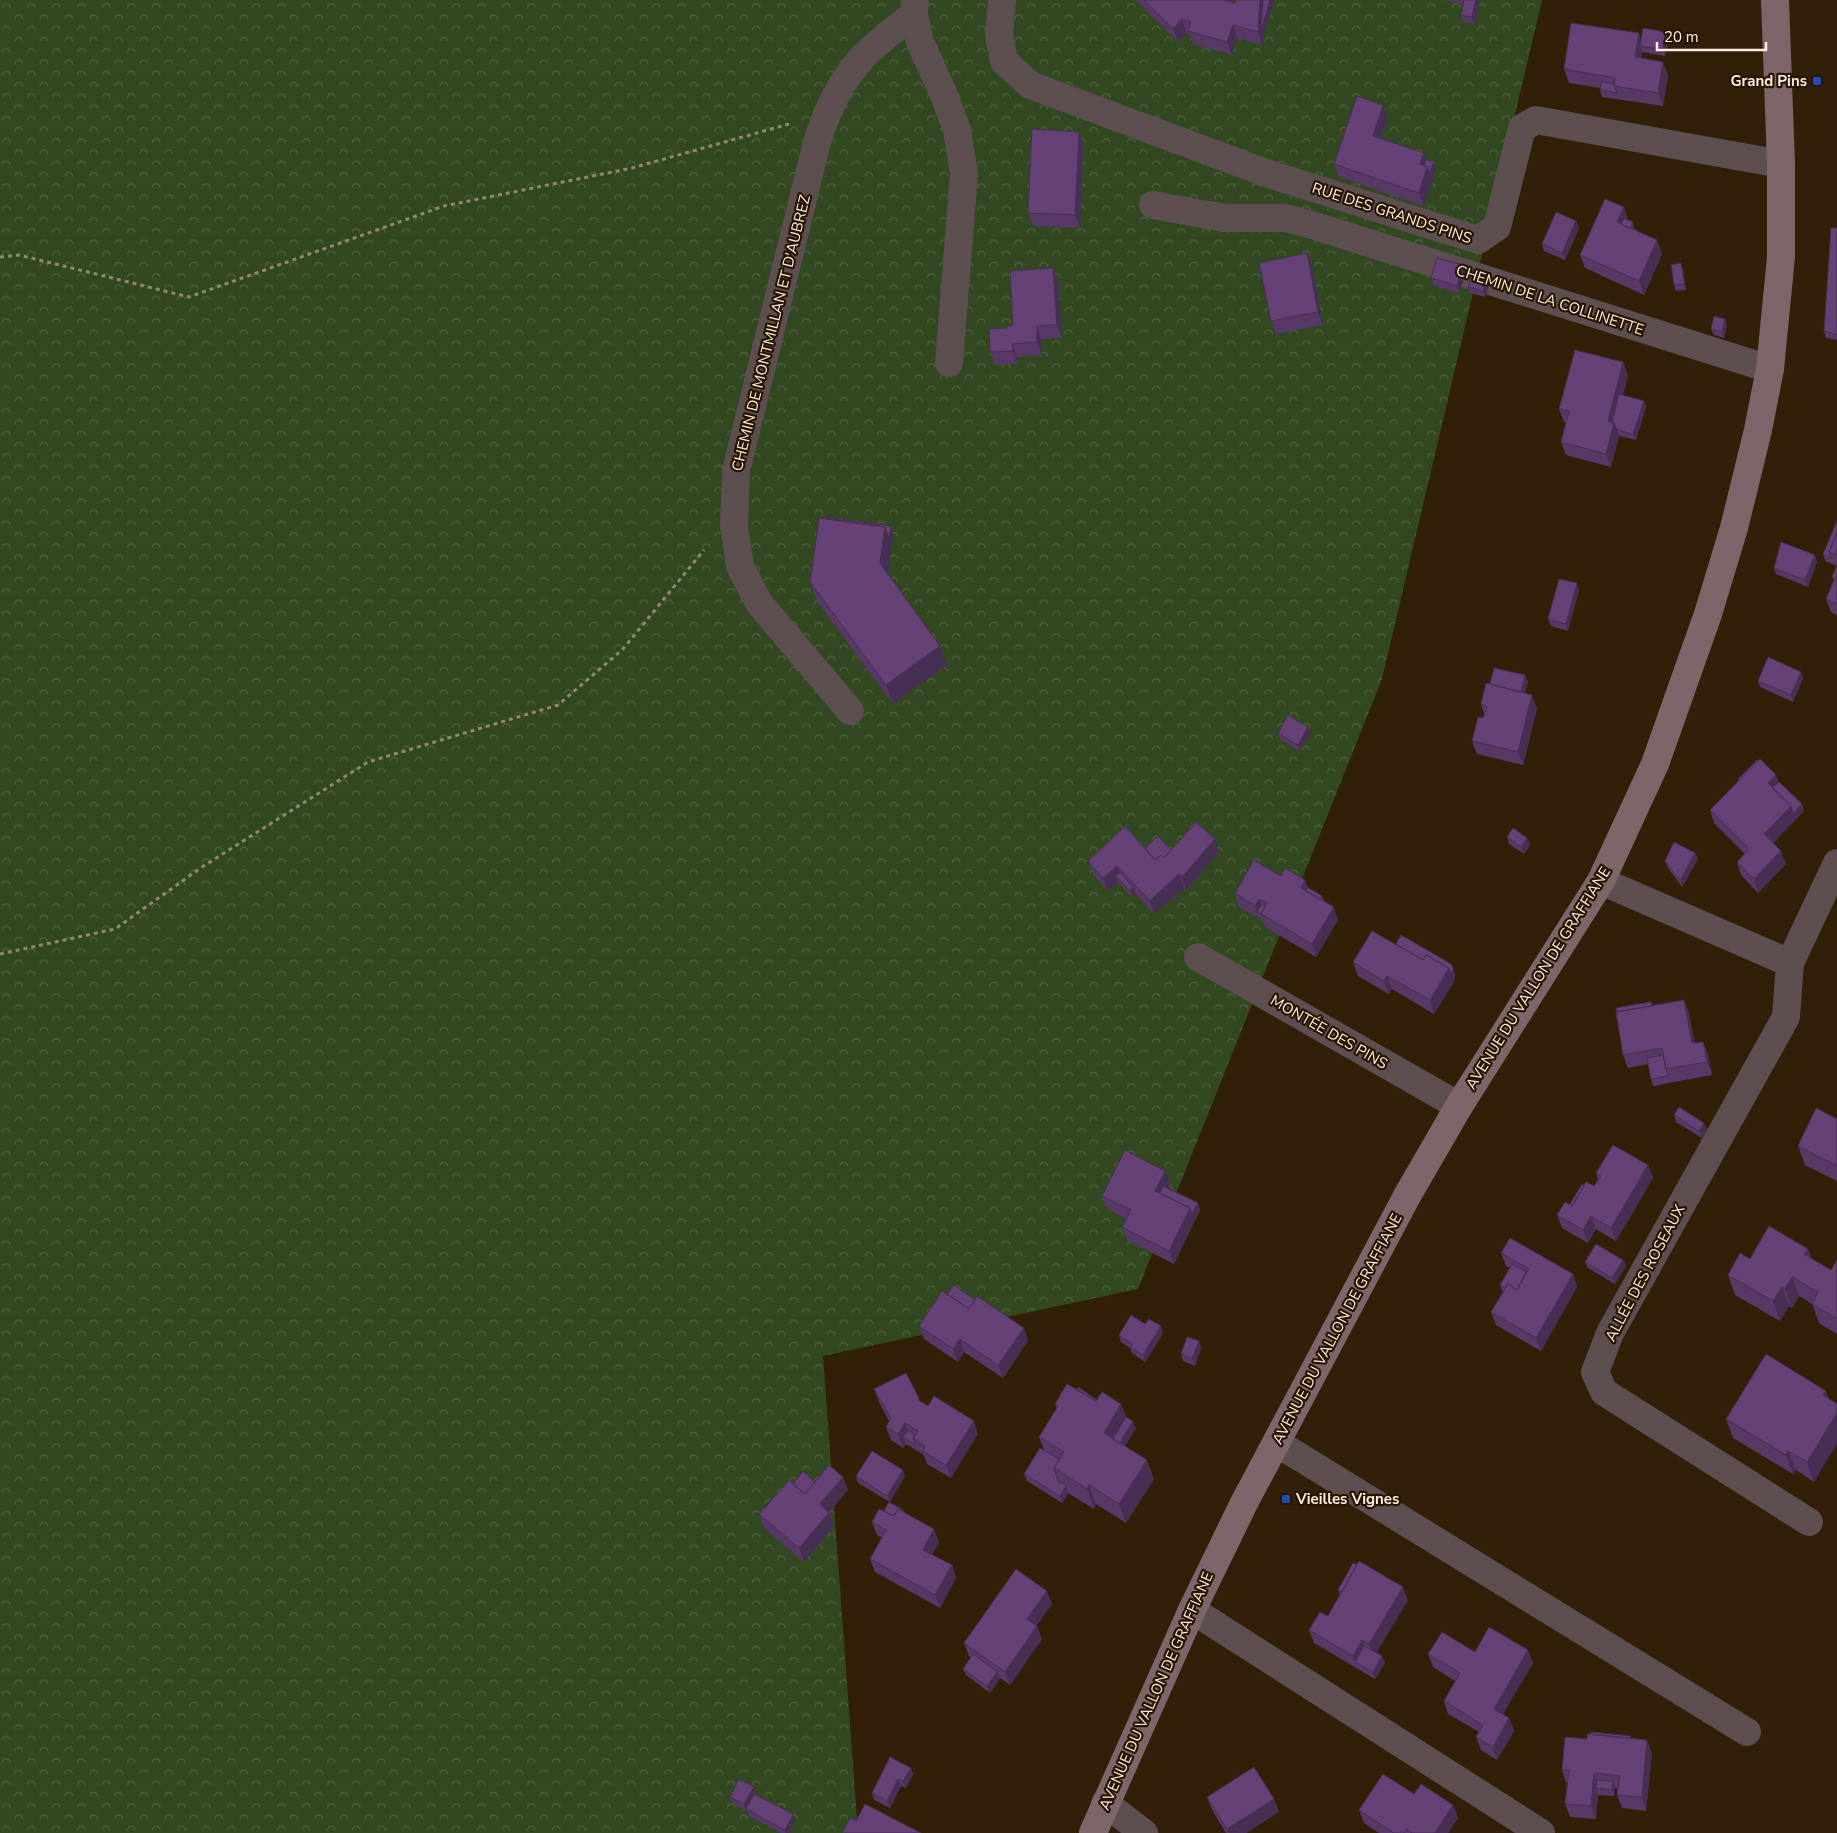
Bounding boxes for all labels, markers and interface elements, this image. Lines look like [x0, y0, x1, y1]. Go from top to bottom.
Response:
scale bar [1657, 20, 1766, 52]
text: 20 m [1664, 27, 1699, 47]
place label: Grand Pins [1730, 71, 1807, 91]
marker: Grand Pins [1811, 75, 1823, 87]
street label: RUE DES GRANDS PINS [1309, 178, 1475, 248]
street label: CHEMIN DE MONTMILLAN ET D'AUBREZ [727, 193, 815, 473]
street label: CHEMIN DE LA COLLINETTE [1454, 260, 1646, 340]
street label: AVENUE DU VALLON DE GRAFFIANE [1461, 863, 1615, 1093]
street label: MONTÉE DES PINS [1267, 990, 1391, 1074]
street label: ALLÉE DES ROSEAUX [1600, 1201, 1690, 1345]
street label: AVENUE DU VALLON DE GRAFFIANE [1267, 1210, 1407, 1448]
place label: Vieilles Vignes [1295, 1489, 1399, 1509]
marker: Vieilles Vignes [1280, 1493, 1292, 1505]
street label: AVENUE DU VALLON DE GRAFFIANE [1094, 1569, 1218, 1813]

